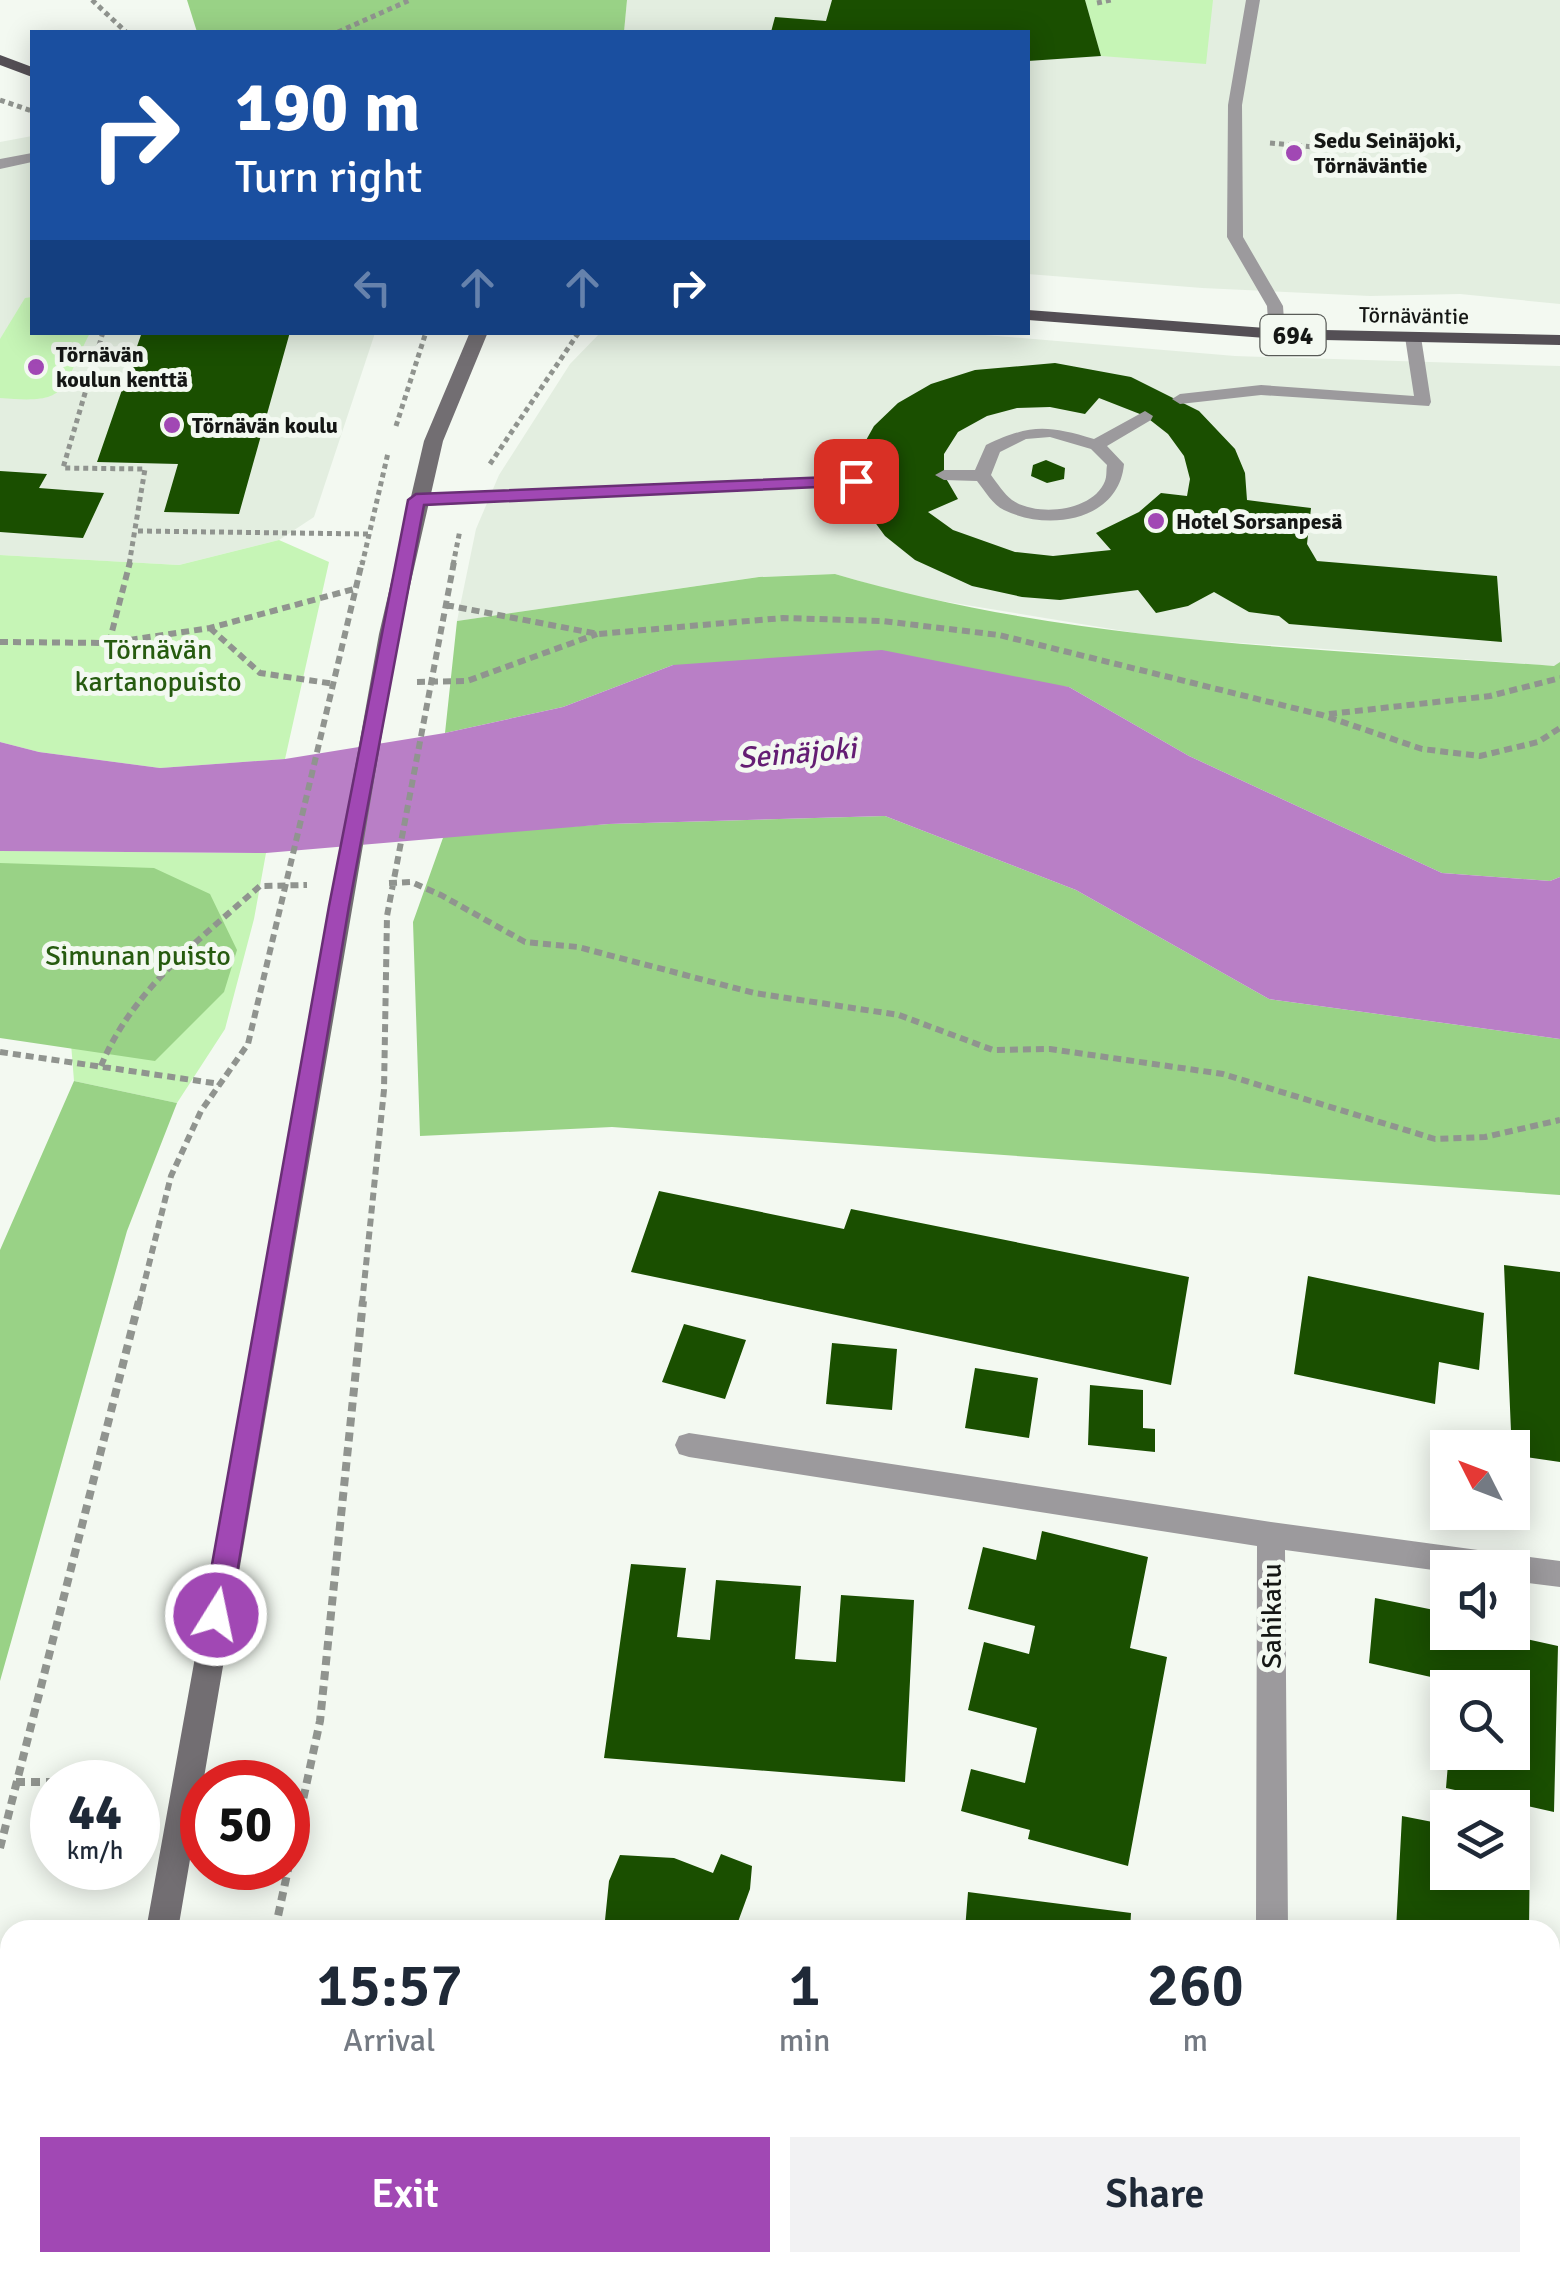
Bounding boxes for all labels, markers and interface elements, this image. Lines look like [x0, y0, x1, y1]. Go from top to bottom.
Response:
text: 190 m [235, 64, 420, 150]
icon: right [70, 70, 200, 200]
place label: Sedu Seinäjoki, Törnäväntie [1314, 127, 1462, 179]
marker: Sedu Seinäjoki, Törnäväntie [1283, 142, 1305, 164]
text: Turn right [235, 150, 423, 205]
icon: left [345, 260, 400, 315]
icon: ahead [450, 260, 505, 315]
icon: ahead [555, 260, 610, 315]
icon: right [660, 260, 715, 315]
street label: Törnäväntie [1359, 301, 1469, 330]
road number: 694 [1260, 315, 1326, 355]
place label: Törnävän koulun kenttä [56, 341, 188, 393]
marker: Törnävän koulun kenttä [25, 356, 47, 378]
place label: Törnävän koulu [192, 412, 338, 439]
marker: Törnävän koulu [161, 414, 183, 436]
pin [814, 439, 899, 524]
icon: arrive [829, 454, 884, 509]
place label: Hotel Sorsanpesä [1176, 508, 1343, 535]
marker: Hotel Sorsanpesä [1145, 510, 1167, 532]
park label: Törnävän kartanopuisto [75, 633, 241, 699]
water label: Seinäjoki [736, 730, 860, 777]
park label: Simunan puisto [45, 939, 231, 973]
north arrow [1430, 1430, 1530, 1530]
map controls [1430, 1430, 1530, 1890]
button: sound [1430, 1550, 1530, 1650]
position arrow [164, 1563, 268, 1667]
street label: Sahikatu [1255, 1563, 1289, 1669]
button: search [1430, 1670, 1530, 1770]
speed limit sign: 50 [180, 1760, 310, 1890]
text: 44 [68, 1782, 122, 1844]
button: layers [1430, 1790, 1530, 1890]
text: km/h [67, 1835, 123, 1866]
text: 15:57 [316, 1949, 463, 2023]
text: 1 [788, 1949, 821, 2023]
text: 260 [1147, 1949, 1244, 2023]
text: Arrival [343, 2021, 436, 2060]
text: min [779, 2021, 830, 2060]
text: m [1182, 2021, 1208, 2060]
button: Exit [40, 2137, 770, 2252]
button: Share [790, 2137, 1520, 2252]

